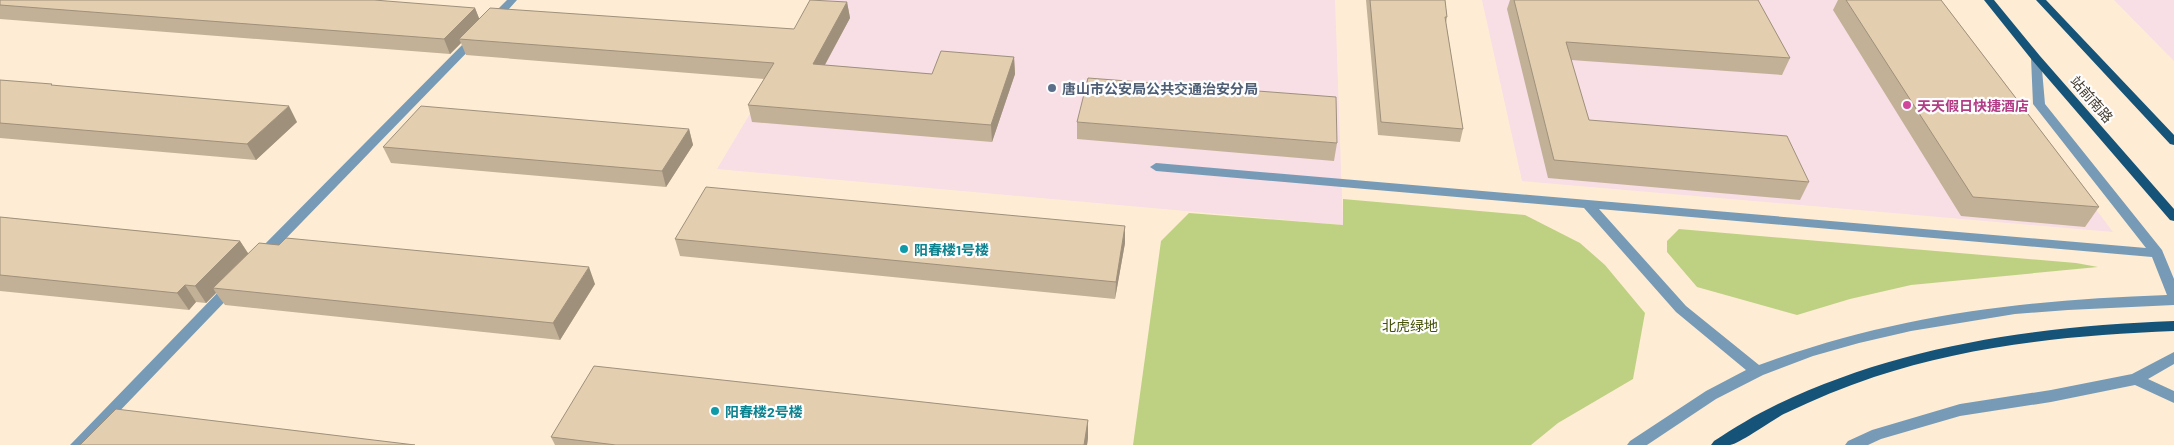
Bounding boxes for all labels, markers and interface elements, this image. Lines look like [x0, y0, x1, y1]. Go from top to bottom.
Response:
street label: 站前南路 [2067, 72, 2117, 126]
place label: 唐山市公安局公共交通治安分局 [1062, 80, 1258, 97]
marker: 唐山市公安局公共交通治安分局 [1046, 82, 1058, 94]
place label: 天天假日快捷酒店 [1917, 97, 2029, 114]
marker: 天天假日快捷酒店 [1901, 99, 1913, 111]
place label: 阳春楼1号楼 [914, 241, 989, 258]
marker: 阳春楼1号楼 [898, 243, 910, 255]
park label: 北虎绿地 [1382, 317, 1438, 334]
place label: 阳春楼2号楼 [725, 403, 803, 420]
marker: 阳春楼2号楼 [709, 405, 721, 417]

